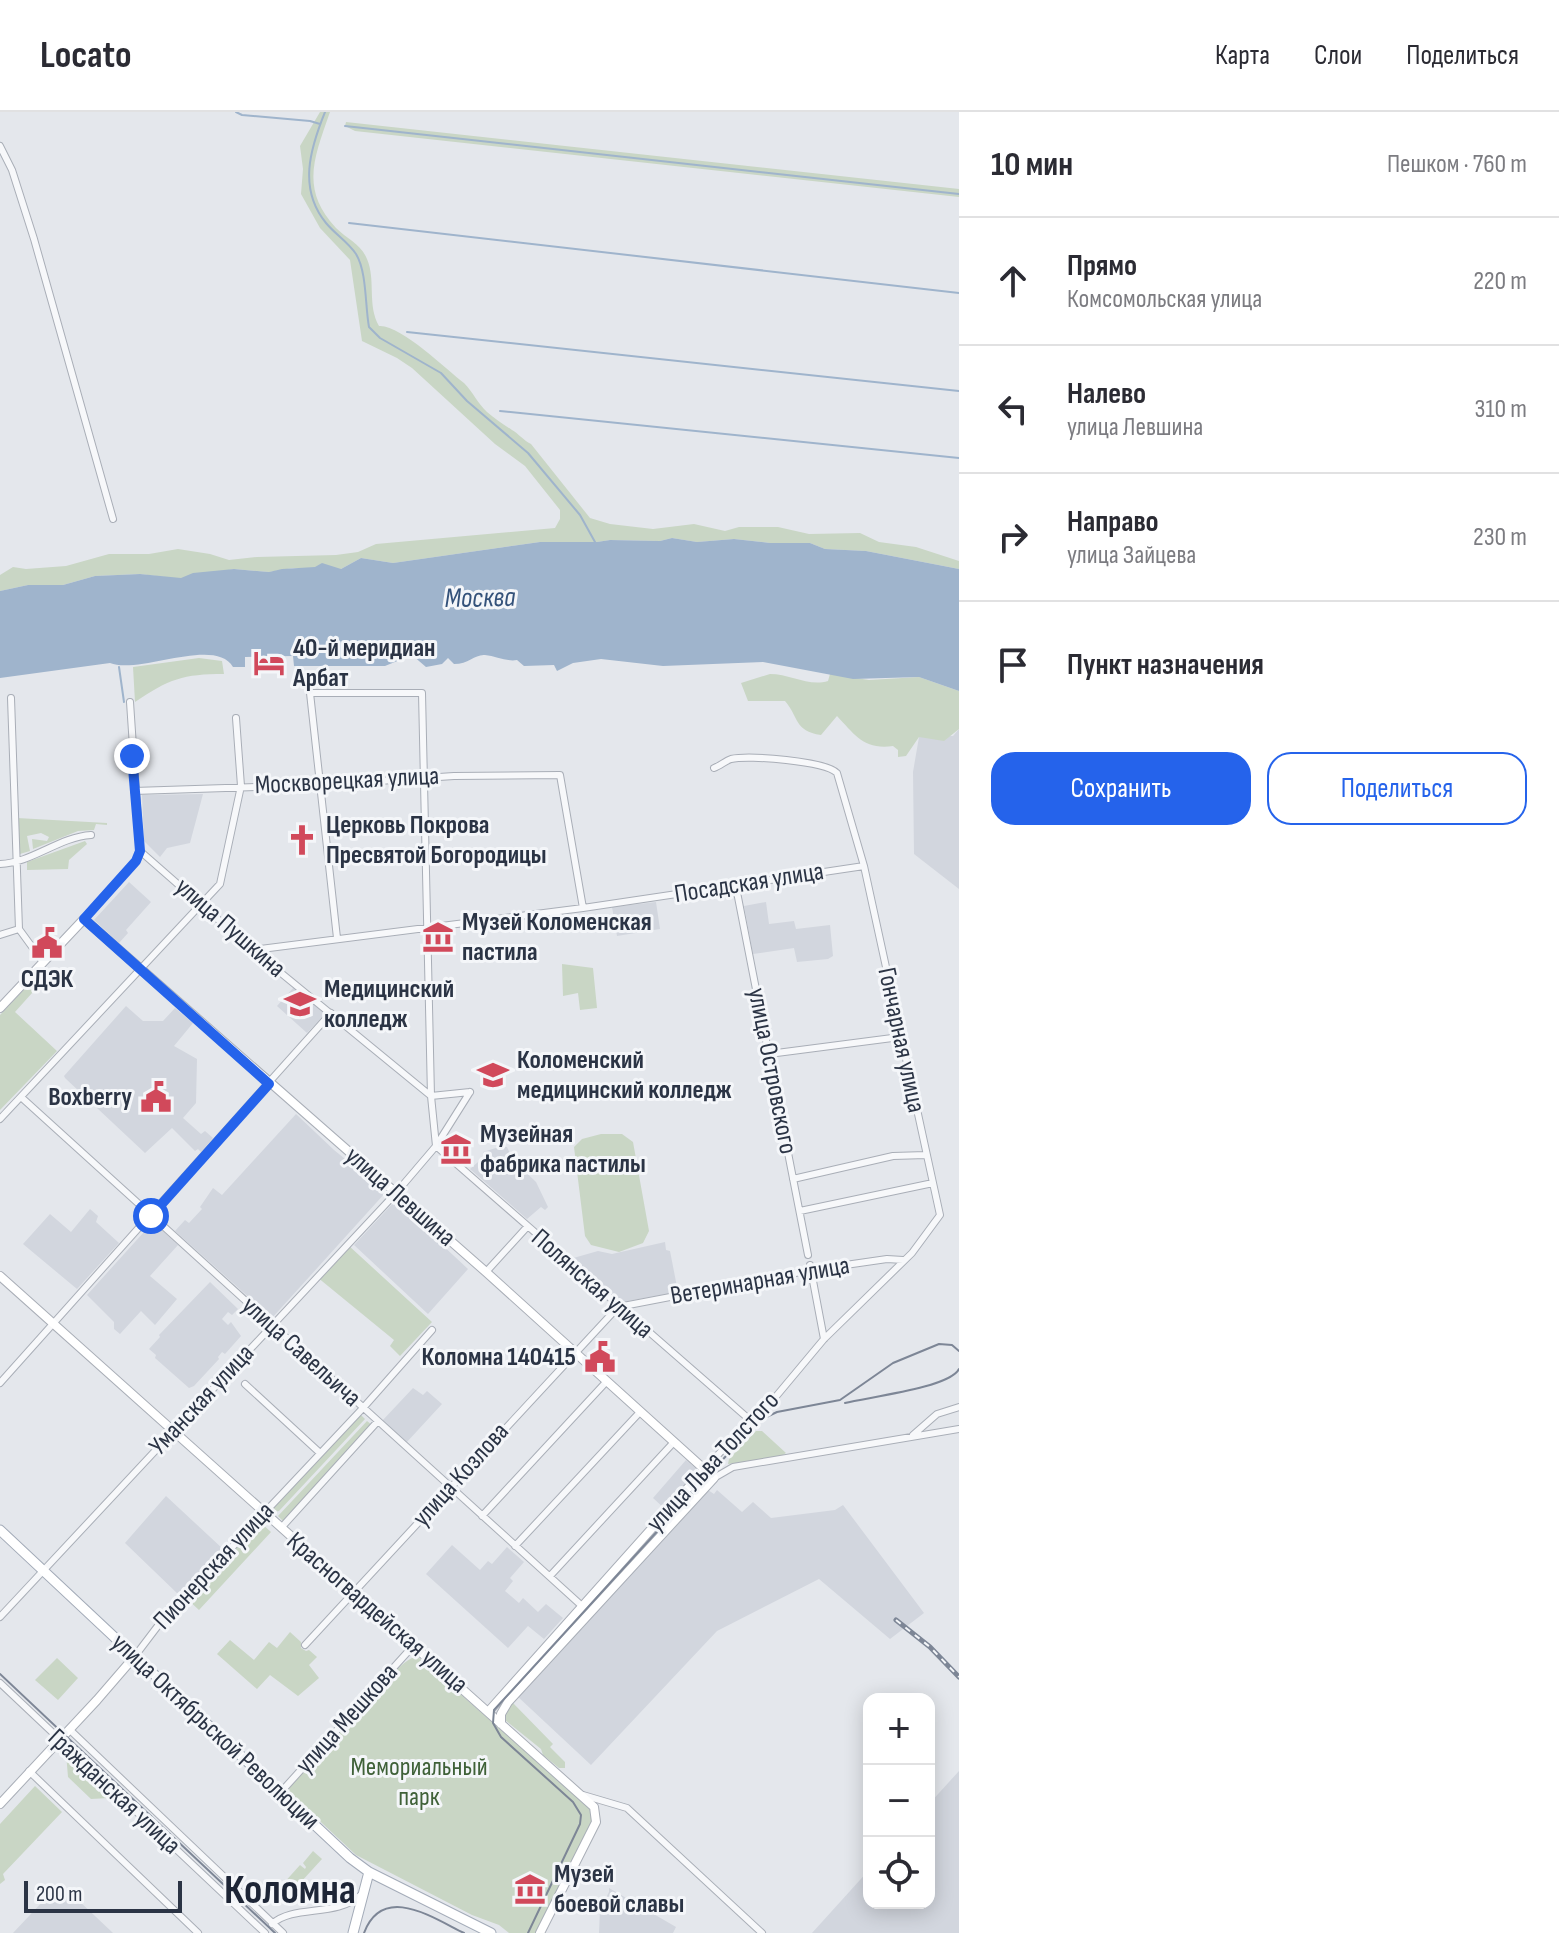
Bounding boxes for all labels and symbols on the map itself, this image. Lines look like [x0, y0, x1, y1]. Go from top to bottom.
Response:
water label: Москва [444, 581, 516, 615]
place label: 40-й меридиан Арбат [292, 633, 435, 694]
hotel icon: 40-й меридиан Арбат [252, 646, 286, 680]
route end [114, 738, 150, 774]
street label: Москворецкая улица [254, 761, 440, 801]
place label: Церковь Покрова Пресвятой Богородицы [326, 810, 547, 871]
church icon: Церковь Покрова Пресвятой Богородицы [285, 823, 319, 857]
street label: Посадская улица [672, 856, 826, 910]
street label: улица Пушкина [168, 872, 292, 984]
place label: Музей Коломенская пастила [462, 907, 652, 968]
museum icon: Музей Коломенская пастила [421, 920, 455, 954]
public building icon: СДЭК [30, 926, 64, 960]
place label: СДЭК [21, 964, 74, 995]
street label: Гончарная улица [871, 965, 931, 1115]
place label: Медицинский колледж [324, 974, 454, 1035]
street label: улица Островского [741, 985, 803, 1157]
school or university icon: Медицинский колледж [283, 987, 317, 1021]
place label: Коломенский медицинский колледж [517, 1045, 732, 1106]
school or university icon: Коломенский медицинский колледж [476, 1058, 510, 1092]
public building icon: Boxberry [139, 1080, 173, 1114]
place label: Boxberry [48, 1082, 132, 1113]
place label: Музейная фабрика пастилы [480, 1119, 646, 1180]
museum icon: Музейная фабрика пастилы [439, 1132, 473, 1166]
street label: улица Левшина [338, 1141, 462, 1253]
route start [133, 1198, 169, 1234]
street label: Полянская улица [525, 1223, 659, 1345]
street label: Ветеринарная улица [668, 1250, 852, 1312]
street label: улица Савельича [235, 1290, 367, 1414]
street label: Уманская улица [143, 1338, 261, 1462]
public building icon: Коломна 140415 [583, 1340, 617, 1374]
place label: Коломна 140415 [422, 1342, 576, 1373]
street label: улица Льва Толстого [640, 1385, 786, 1539]
street label: улица Козлова [406, 1417, 516, 1533]
street label: Пионерская улица [147, 1496, 281, 1636]
street label: Красногвардейская улица [280, 1526, 474, 1700]
street label: улица Октябрьской Революции [104, 1627, 326, 1837]
street label: улица Мешкова [289, 1658, 405, 1780]
street label: Гражданская улица [41, 1723, 187, 1861]
park label: Мемориальный парк [350, 1752, 488, 1813]
place label: Музей боевой славы [554, 1859, 684, 1920]
district label: Коломна [224, 1865, 356, 1916]
museum icon: Музей боевой славы [513, 1872, 547, 1906]
scale bar [24, 1877, 182, 1913]

